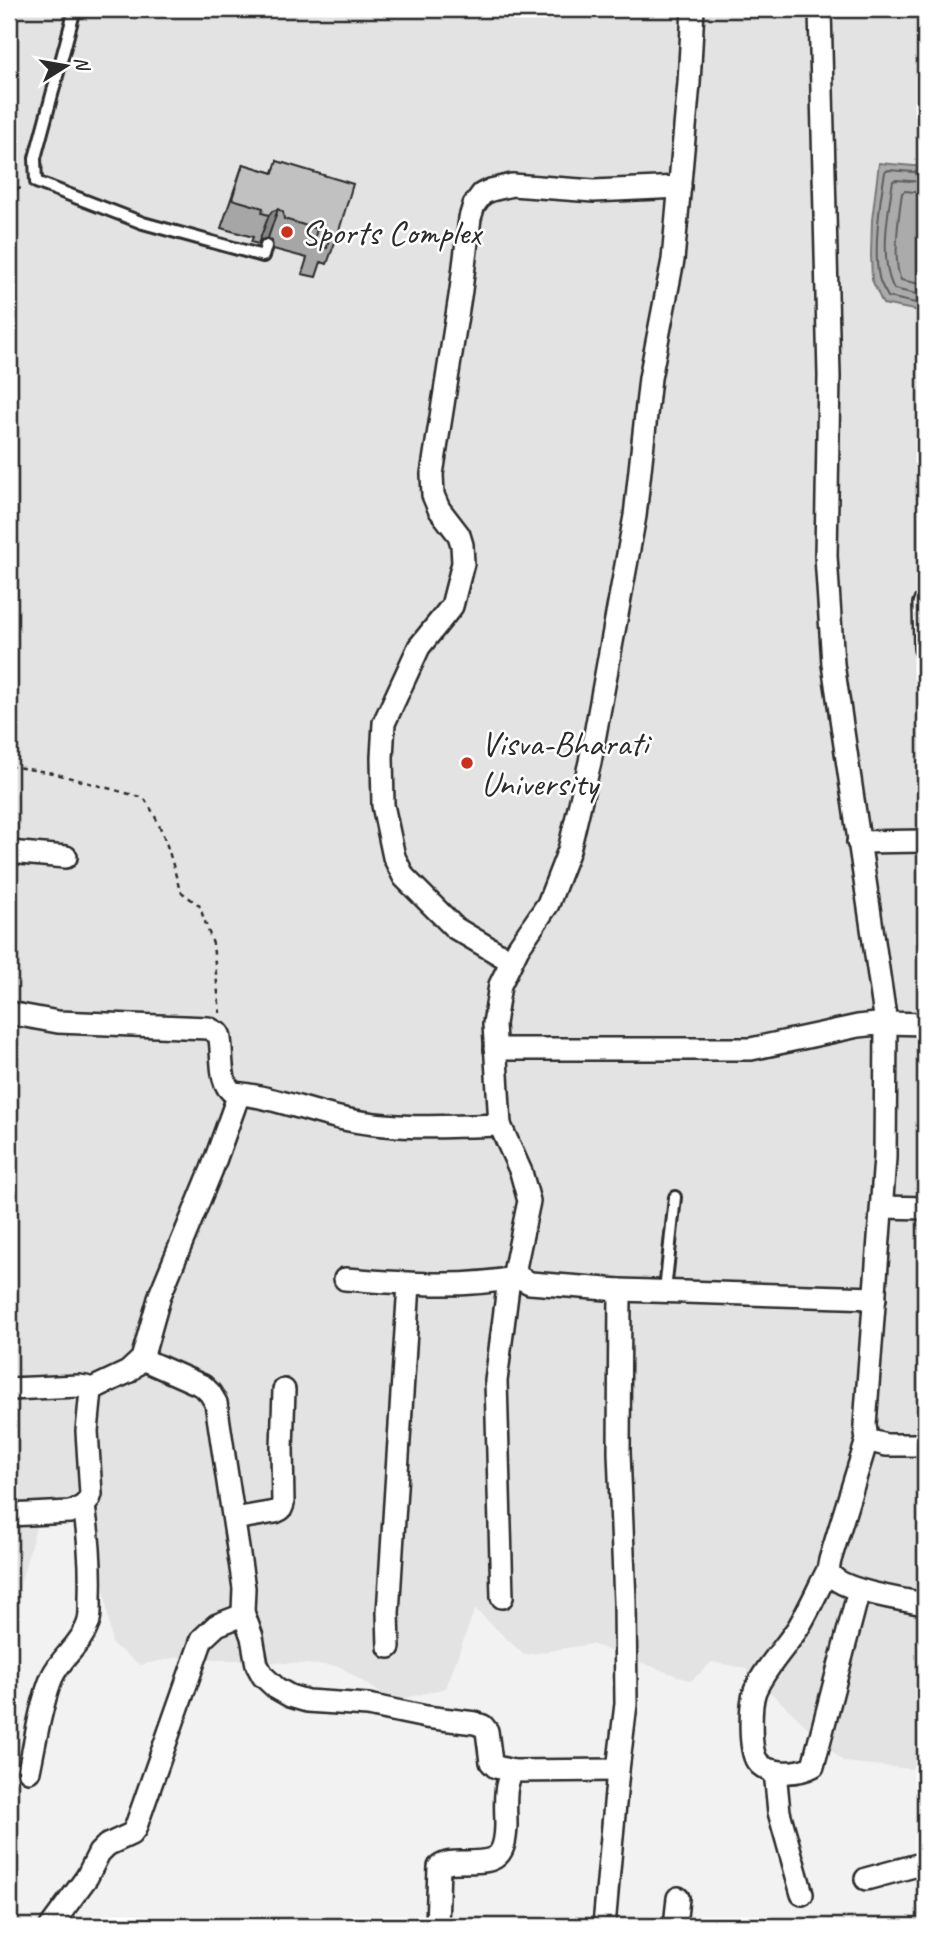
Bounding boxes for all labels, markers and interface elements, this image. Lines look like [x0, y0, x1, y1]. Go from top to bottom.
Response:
north arrow [32, 32, 102, 102]
text: N [69, 55, 95, 74]
place label: Sports Complex [301, 210, 484, 255]
marker: Sports Complex [279, 224, 295, 240]
place label: Visva-Bharati University [481, 721, 653, 806]
marker: Visva-Bharati University [459, 755, 475, 771]

